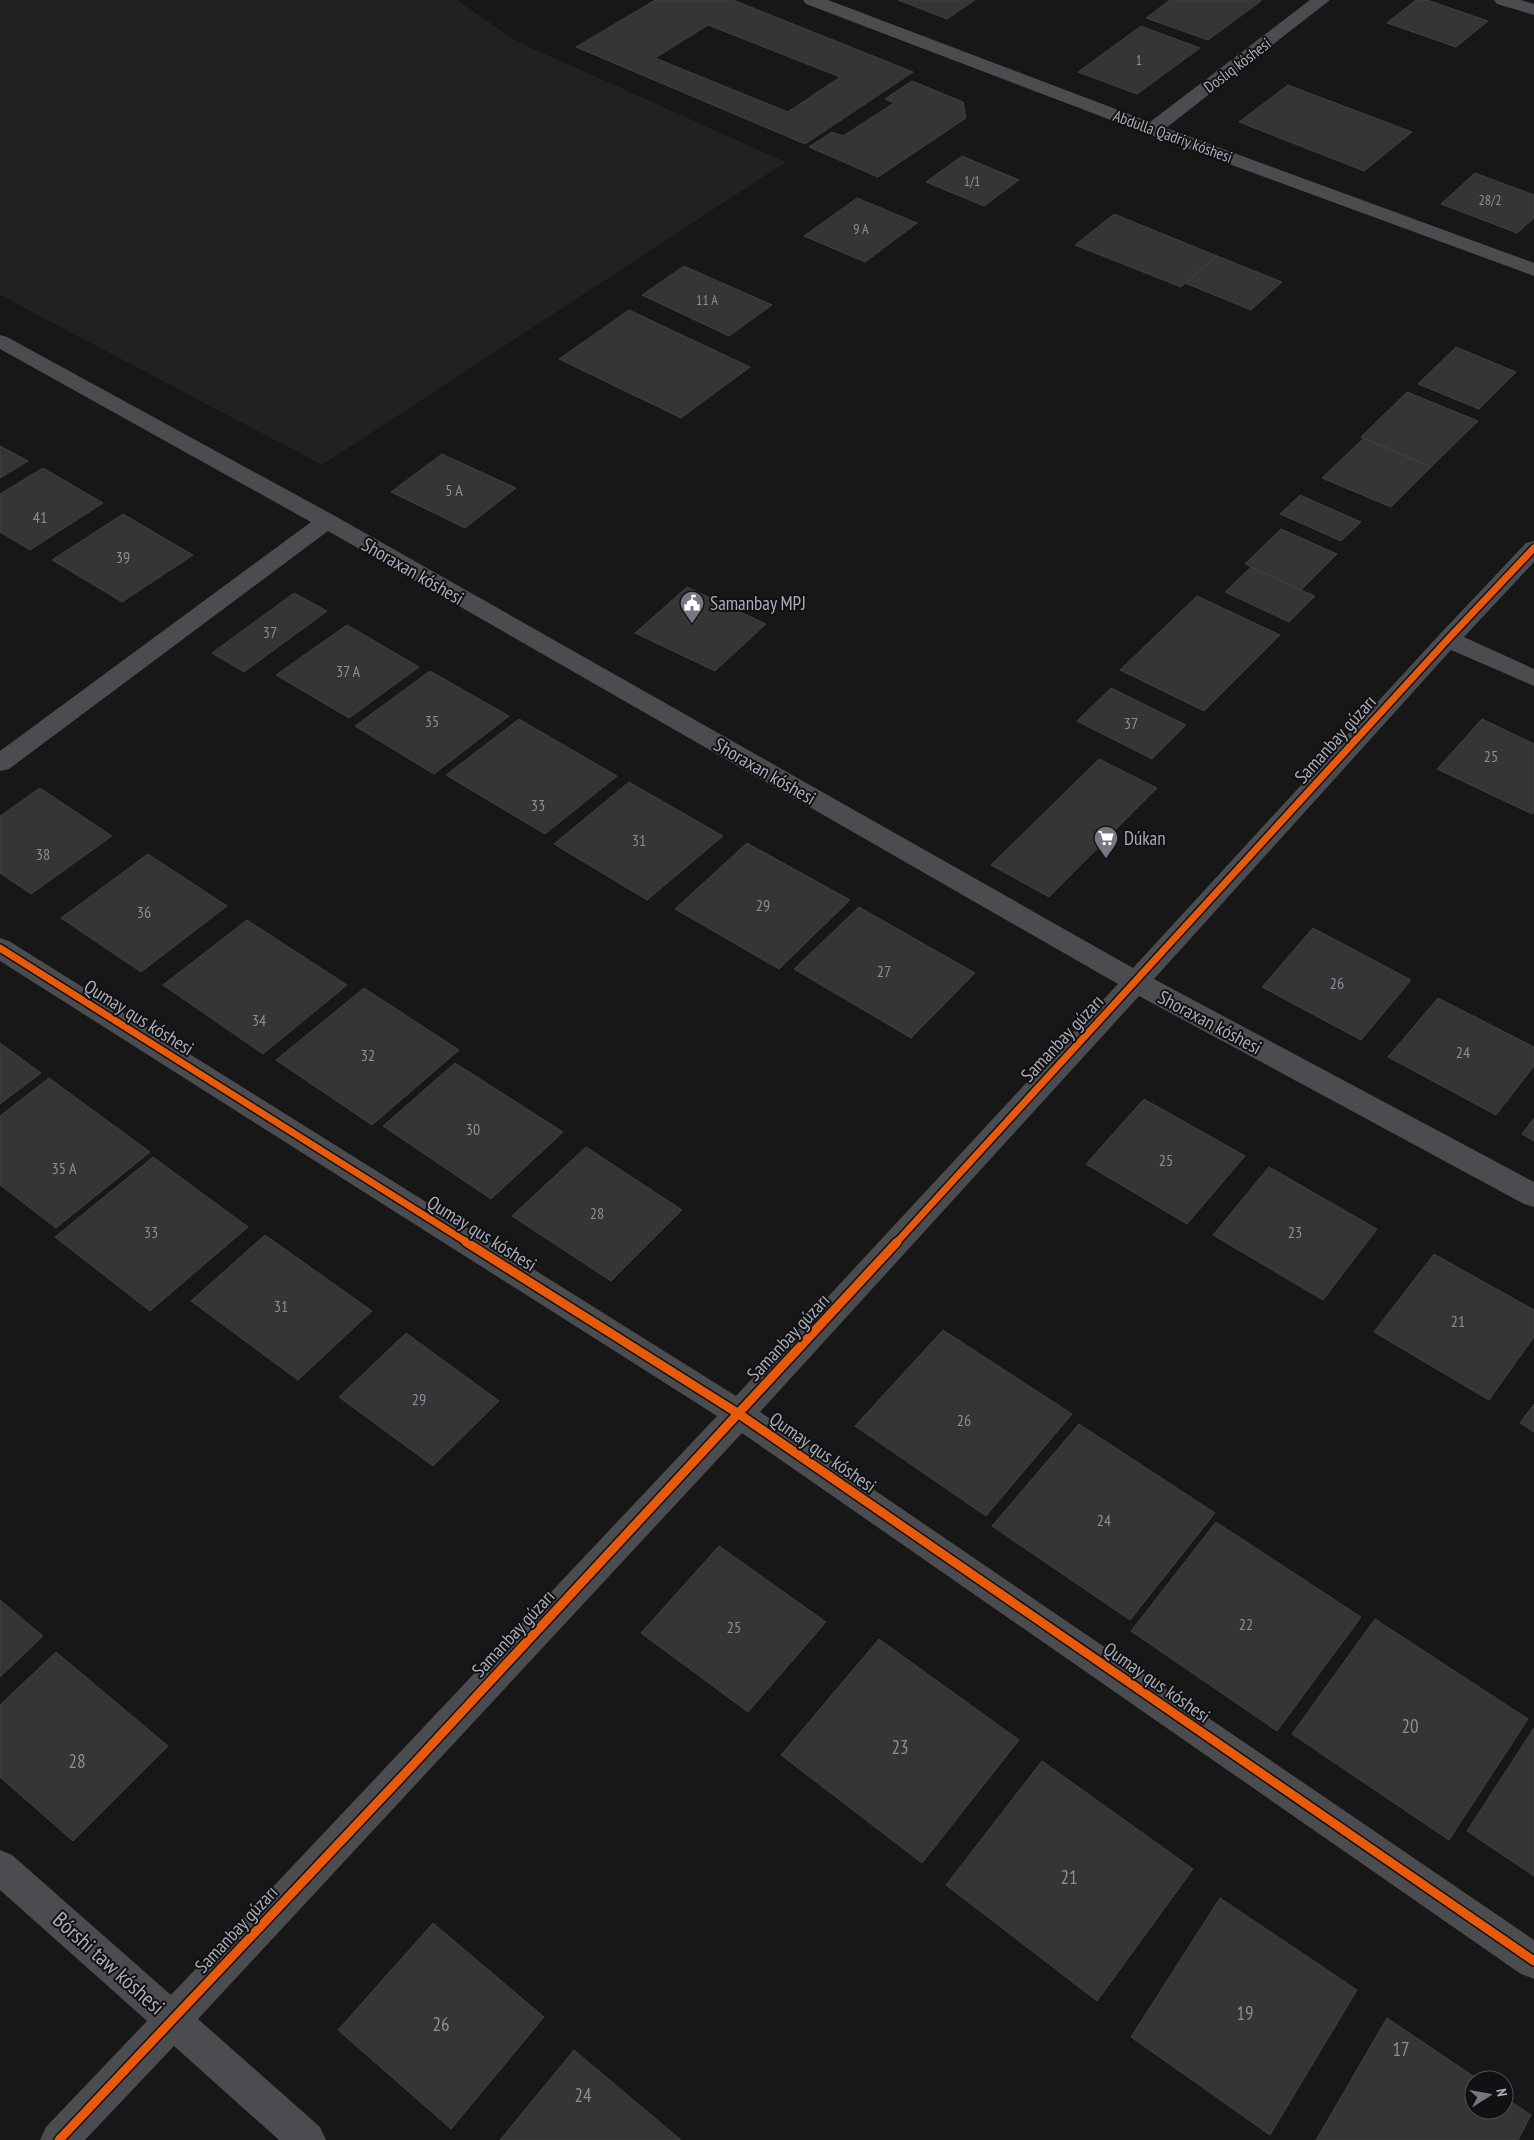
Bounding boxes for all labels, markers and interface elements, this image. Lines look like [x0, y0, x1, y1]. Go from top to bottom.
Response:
street label: Doslıq kóshesi [1199, 33, 1275, 97]
house number: 1 [1136, 51, 1142, 69]
street label: Abdulla Qadriy kóshesi [1111, 105, 1235, 167]
house number: 1/1 [964, 172, 980, 190]
house number: 28/2 [1478, 191, 1502, 209]
house number: 9 А [853, 220, 869, 238]
house number: 11 А [696, 291, 718, 309]
house number: 5 А [445, 480, 463, 500]
house number: 41 [33, 507, 47, 527]
street label: Shoraxan kóshesi [358, 532, 468, 610]
house number: 39 [116, 547, 130, 567]
public building icon: Samanbay MPJ [679, 590, 705, 624]
place label: Samanbay MPJ [710, 591, 806, 615]
house number: 37 [263, 622, 277, 642]
house number: 37 А [336, 661, 361, 681]
street label: Samanbay gúzarı [1289, 690, 1381, 788]
house number: 35 [425, 711, 439, 731]
house number: 37 [1124, 713, 1138, 733]
street label: Shoraxan kóshesi [710, 732, 820, 810]
house number: 25 [1484, 746, 1498, 766]
house number: 33 [531, 795, 545, 815]
supermarket icon: Dúkan [1093, 825, 1119, 859]
place label: Dúkan [1124, 826, 1166, 850]
house number: 31 [632, 830, 646, 850]
house number: 38 [36, 844, 50, 864]
house number: 29 [756, 895, 770, 915]
house number: 36 [137, 902, 151, 922]
house number: 27 [877, 961, 891, 981]
house number: 26 [1330, 973, 1344, 993]
street label: Qumay qus kóshesi [80, 974, 198, 1060]
street label: Shoraxan kóshesi [1154, 985, 1266, 1059]
street label: Samanbay gúzarı [1015, 989, 1109, 1087]
house number: 34 [252, 1010, 266, 1030]
house number: 24 [1456, 1042, 1470, 1062]
house number: 32 [361, 1045, 375, 1065]
house number: 30 [466, 1119, 480, 1139]
house number: 25 [1159, 1150, 1173, 1170]
house number: 35 А [52, 1158, 77, 1178]
street label: Qumay qus kóshesi [423, 1190, 541, 1276]
house number: 28 [590, 1203, 604, 1223]
house number: 33 [144, 1222, 158, 1242]
house number: 23 [1288, 1222, 1302, 1242]
street label: Samanbay gúzarı [741, 1288, 835, 1386]
house number: 31 [274, 1296, 288, 1316]
house number: 21 [1451, 1311, 1465, 1331]
house number: 29 [412, 1389, 426, 1409]
street label: Qumay qus kóshesi [765, 1406, 881, 1498]
house number: 26 [957, 1410, 971, 1430]
house number: 24 [1097, 1510, 1111, 1530]
street label: Samanbay gúzarı [466, 1584, 560, 1682]
house number: 22 [1239, 1614, 1253, 1634]
house number: 25 [727, 1617, 741, 1637]
street label: Qumay qus kóshesi [1099, 1636, 1215, 1728]
house number: 20 [1401, 1714, 1419, 1738]
house number: 23 [891, 1735, 909, 1759]
house number: 28 [68, 1749, 86, 1773]
house number: 21 [1060, 1865, 1078, 1889]
street label: Samanbay gúzarı [189, 1880, 283, 1978]
street label: Bórshi taw kóshesi [47, 1906, 171, 2020]
house number: 19 [1236, 2001, 1254, 2025]
house number: 26 [432, 2012, 450, 2036]
house number: 17 [1392, 2037, 1410, 2061]
north arrow [1464, 2070, 1514, 2120]
house number: 24 [574, 2083, 592, 2107]
text: N [1492, 2087, 1511, 2098]

